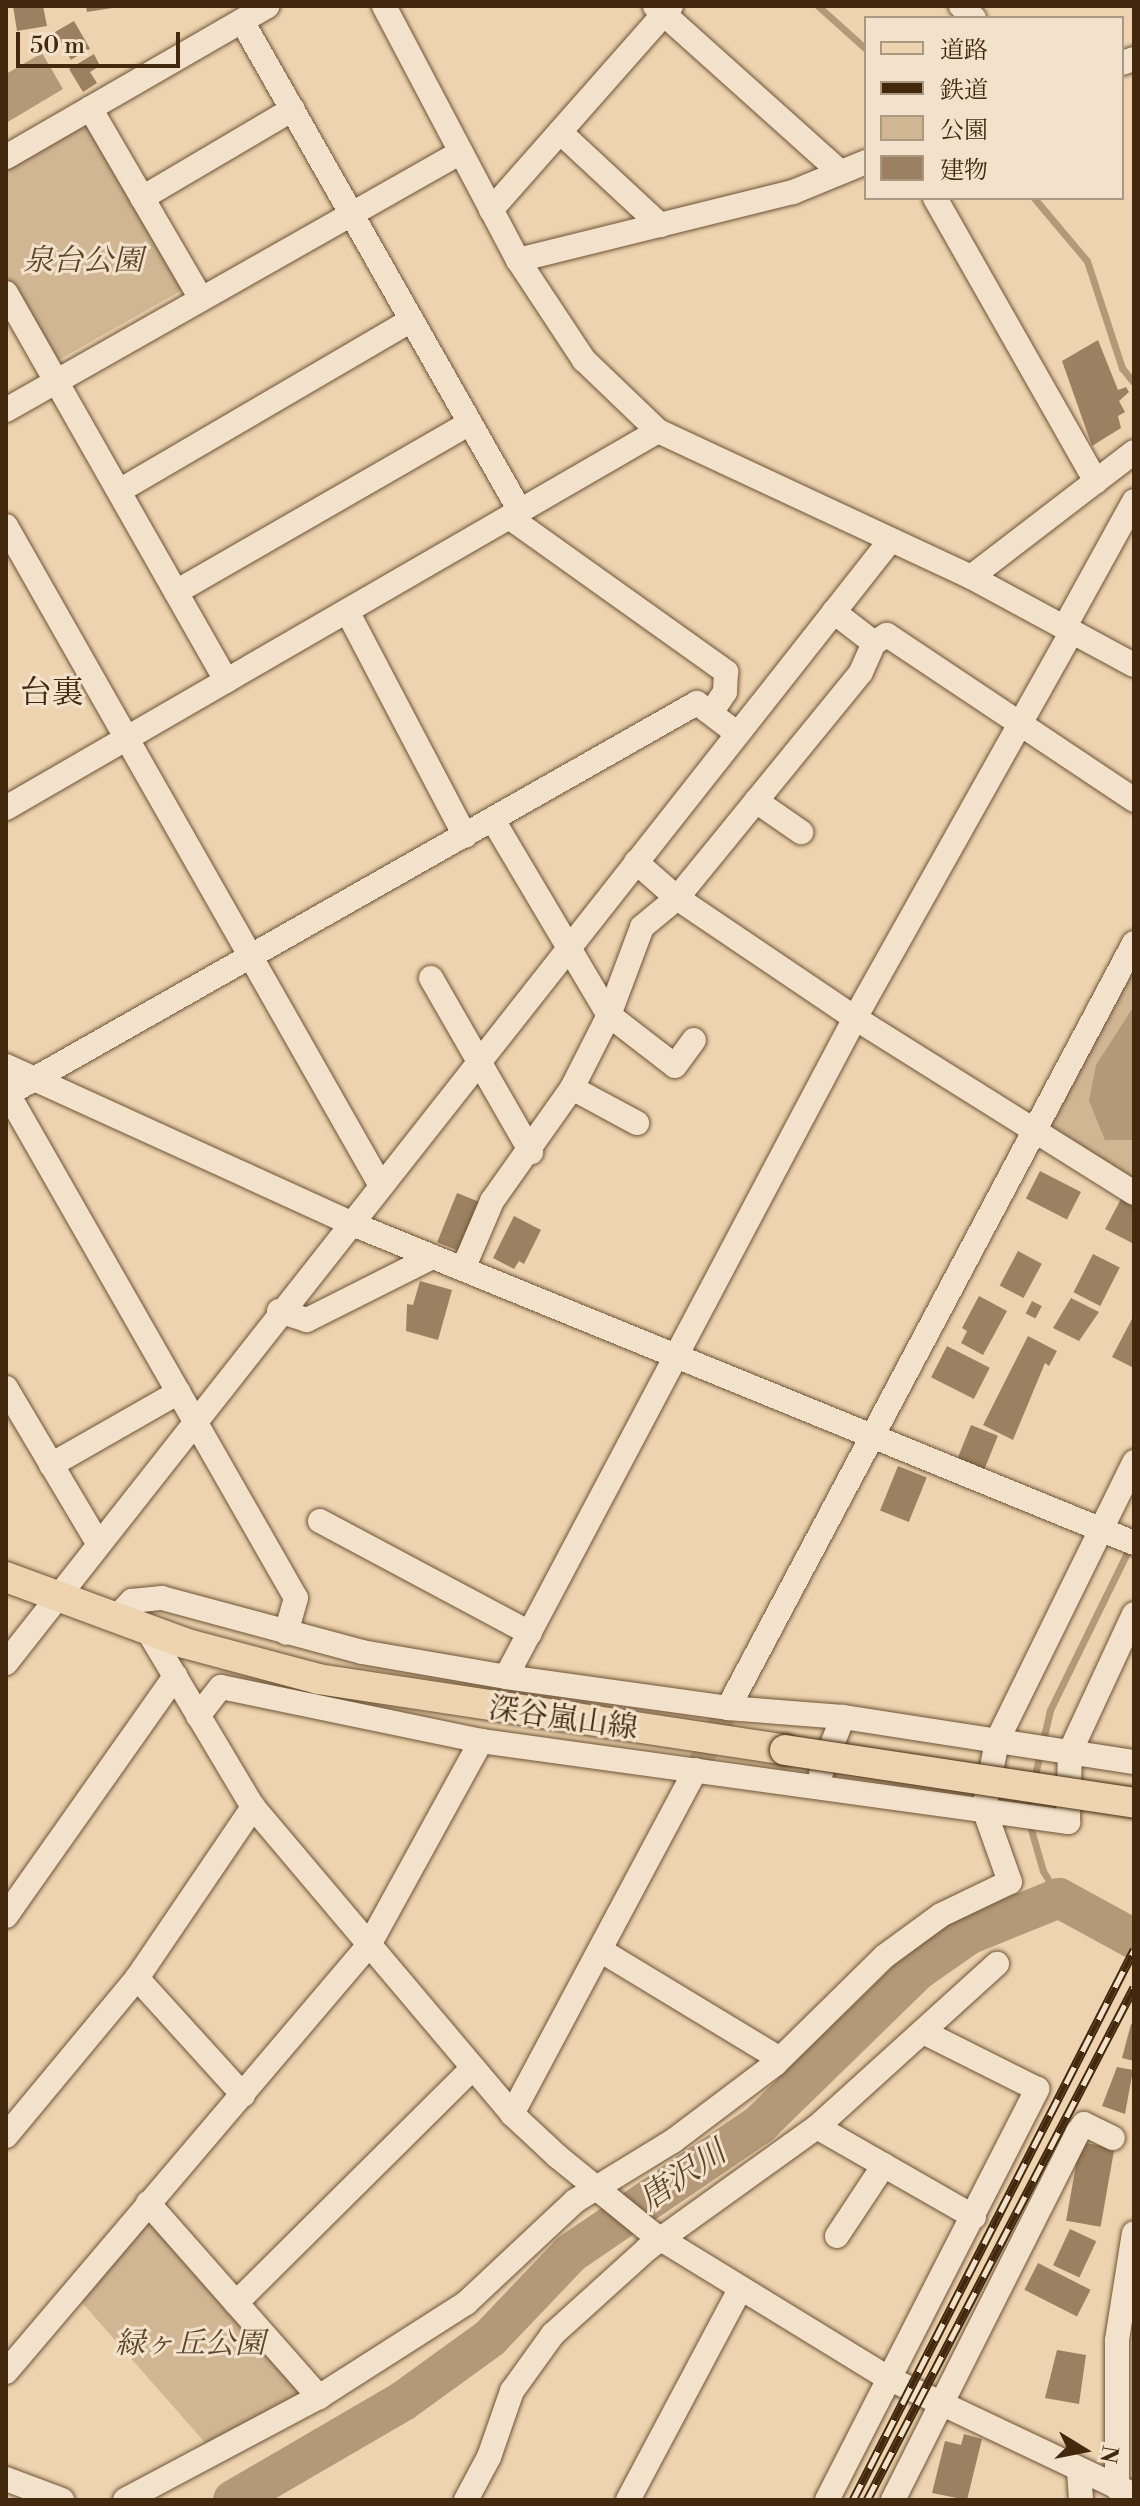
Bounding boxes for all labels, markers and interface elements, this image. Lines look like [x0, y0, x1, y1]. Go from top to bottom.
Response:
scale bar [20, 16, 184, 66]
legend [864, 16, 1124, 200]
text: 50 m [30, 31, 85, 61]
text: 道路 [940, 36, 988, 66]
text: 鉄道 [940, 76, 988, 106]
text: 公園 [940, 116, 988, 146]
text: 建物 [940, 156, 988, 186]
park label: 泉台公園 [23, 243, 143, 279]
district label: 台裏 [20, 674, 84, 712]
street label: 深谷嵐山線 [486, 1691, 640, 1747]
water label: 唐沢川 [632, 2133, 734, 2219]
park label: 緑ヶ丘公園 [115, 2326, 265, 2362]
north arrow [1044, 2410, 1124, 2490]
text: N [1093, 2443, 1123, 2465]

